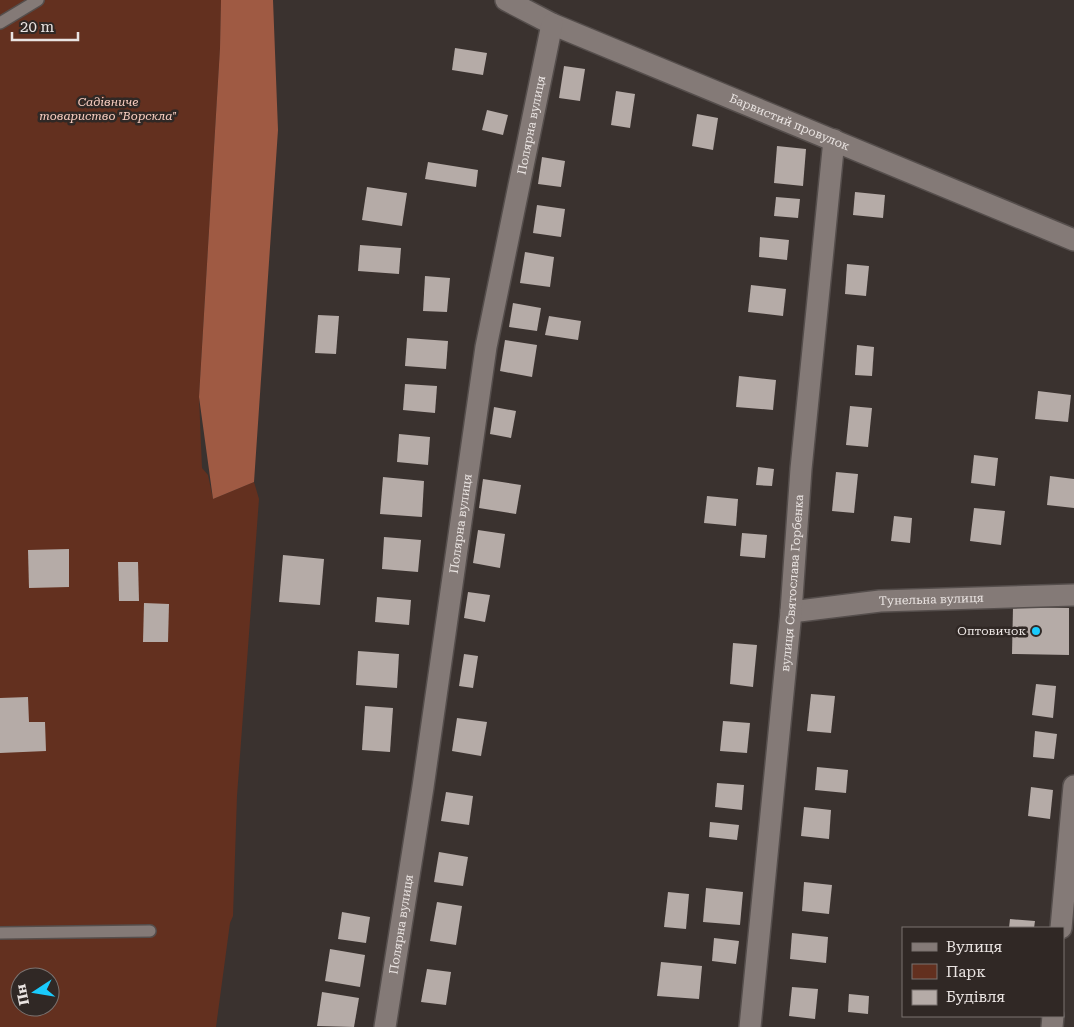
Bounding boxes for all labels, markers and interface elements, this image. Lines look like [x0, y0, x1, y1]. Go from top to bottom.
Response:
scale bar [12, 10, 79, 42]
text: 20 m [20, 18, 55, 36]
street label: Полярна вулиця [514, 74, 548, 176]
street label: Барвистий провулок [727, 91, 852, 154]
park label: Садівниче товариство "Ворскла" [39, 95, 177, 123]
street label: Полярна вулиця [447, 473, 475, 574]
street label: вулиця Святослава Горбенка [778, 493, 806, 672]
street label: Тунельна вулиця [879, 591, 984, 608]
place label: Оптовичок [957, 624, 1026, 638]
marker: Оптовичок [1030, 625, 1042, 637]
street label: Полярна вулиця [386, 873, 416, 975]
legend [902, 927, 1064, 1017]
text: Вулиця [946, 938, 1002, 956]
text: Парк [946, 963, 986, 981]
north arrow [10, 967, 60, 1017]
text: Пн [12, 982, 32, 1007]
text: Будівля [946, 988, 1005, 1006]

